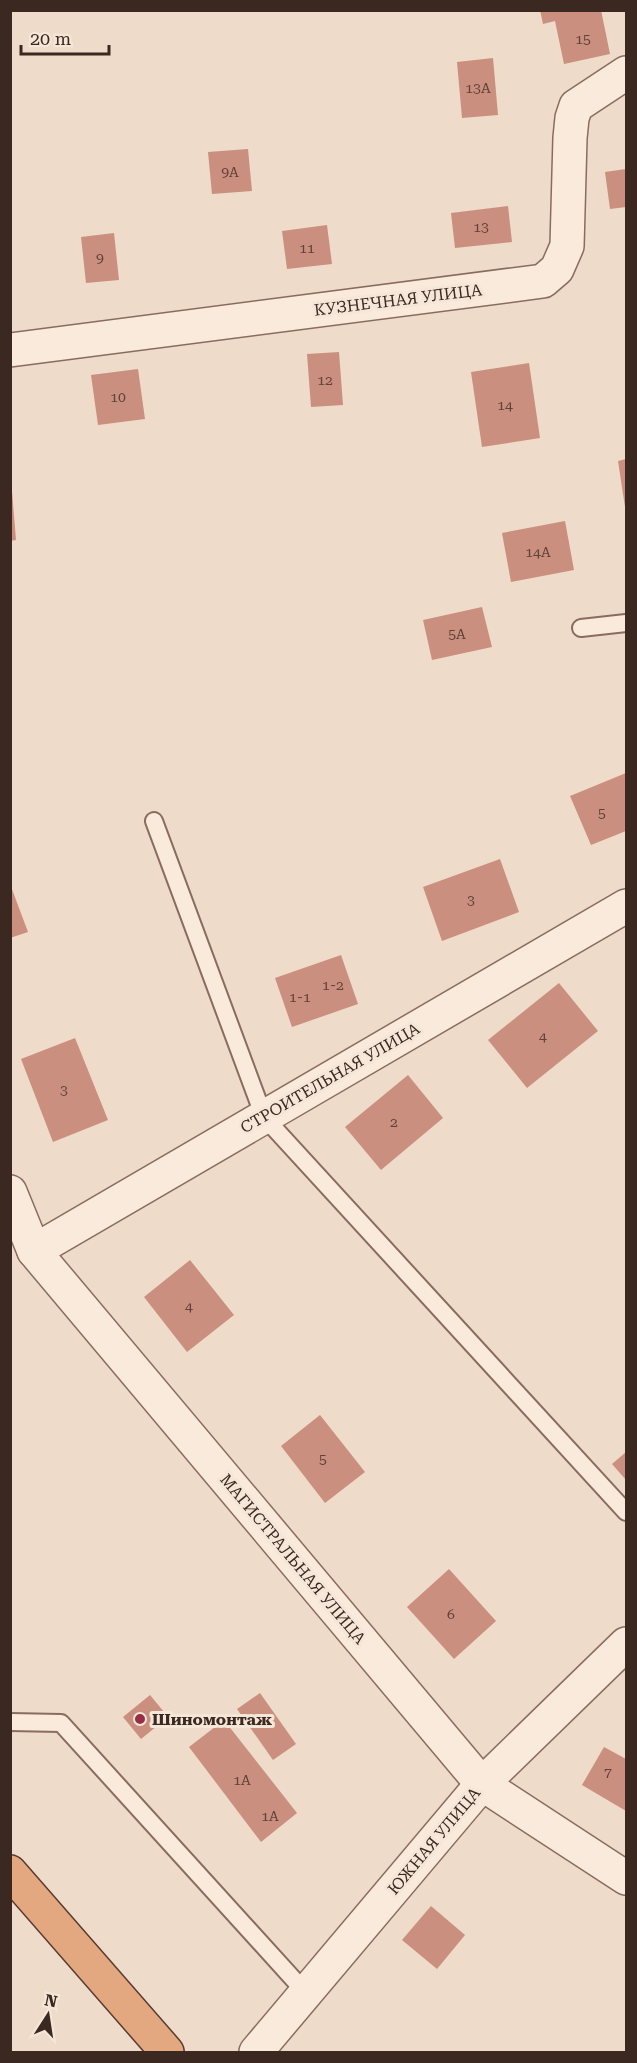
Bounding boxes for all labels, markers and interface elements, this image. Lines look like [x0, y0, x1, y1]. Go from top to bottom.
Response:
scale bar [21, 18, 110, 56]
text: 20 m [30, 28, 71, 49]
house number: 15 [575, 31, 591, 47]
house number: 13А [465, 80, 491, 96]
house number: 9А [221, 164, 239, 180]
house number: 13 [473, 219, 489, 235]
house number: 11 [299, 240, 315, 256]
house number: 9 [96, 250, 104, 266]
street label: КУЗНЕЧНАЯ УЛИЦА [313, 280, 484, 320]
house number: 12 [317, 372, 333, 388]
house number: 10 [110, 389, 126, 405]
house number: 14 [497, 397, 513, 413]
house number: 14А [525, 544, 551, 560]
house number: 5А [448, 626, 466, 642]
house number: 5 [598, 805, 606, 821]
house number: 3 [467, 892, 475, 908]
house number: 1-2 [322, 977, 344, 993]
house number: 1-1 [289, 989, 311, 1005]
street label: СТРОИТЕЛЬНАЯ УЛИЦА [237, 1018, 424, 1137]
house number: 4 [539, 1028, 547, 1044]
house number: 3 [60, 1082, 68, 1098]
house number: 2 [390, 1114, 398, 1130]
house number: 4 [185, 1298, 193, 1314]
house number: 5 [319, 1451, 327, 1467]
street label: МАГИСТРАЛЬНАЯ УЛИЦА [216, 1470, 370, 1649]
house number: 6 [447, 1606, 455, 1622]
place label: Шиномонтаж [152, 1710, 273, 1729]
marker: Шиномонтаж [133, 1712, 147, 1726]
house number: 7 [604, 1764, 612, 1780]
house number: 1А [233, 1772, 251, 1788]
street label: ЮЖНАЯ УЛИЦА [384, 1783, 485, 1898]
house number: 1А [261, 1808, 279, 1824]
north arrow [18, 1985, 78, 2045]
text: N [43, 1990, 59, 2011]

